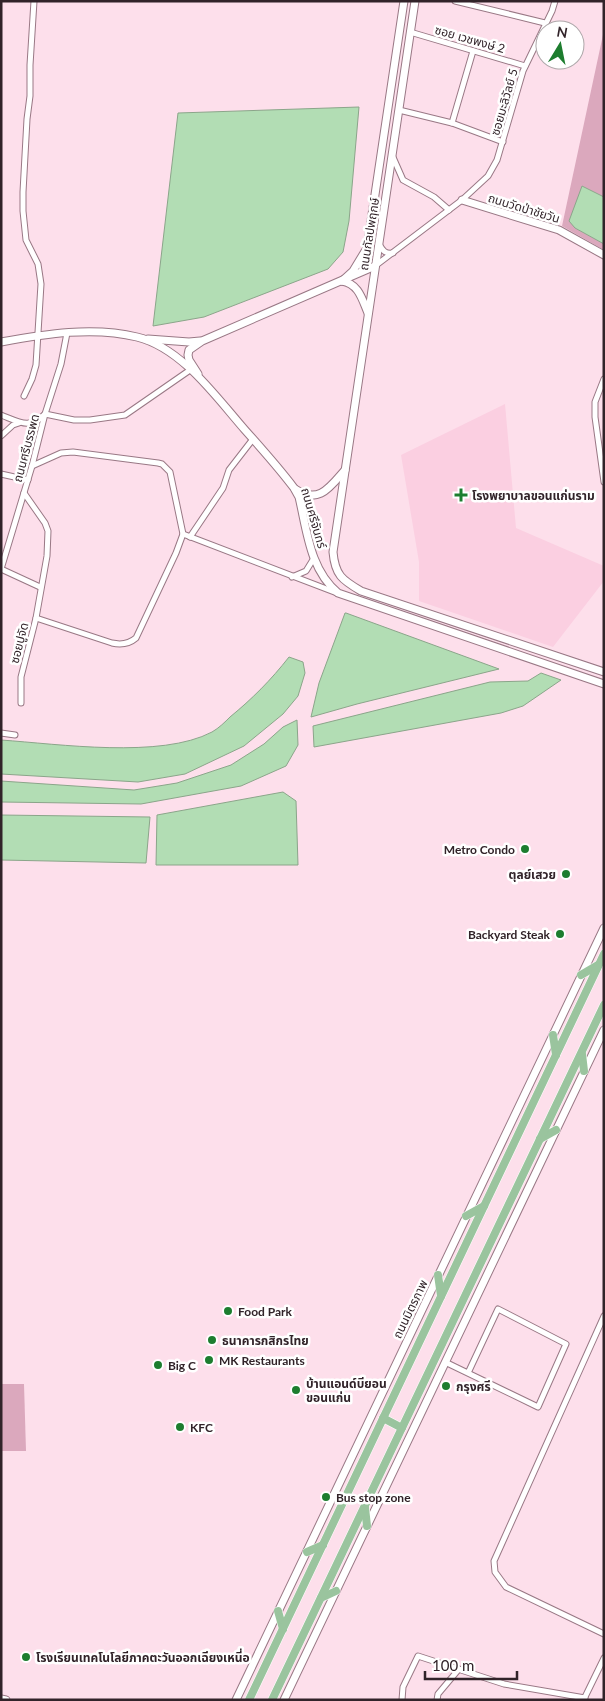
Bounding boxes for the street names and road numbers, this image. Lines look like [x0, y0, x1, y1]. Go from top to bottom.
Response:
street label: ซอย เวชพงษ์ 2 [433, 22, 507, 56]
street label: ซอยมะลิวัลย์ 5 [487, 67, 521, 137]
street label: ถนนวัดป่าชัยวัน [486, 190, 562, 226]
street label: ถนนกัลปพฤกษ์ [356, 196, 382, 272]
street label: ถนนศรีบรรพด [10, 412, 42, 484]
street label: ถนนศรีจันทร์ [298, 486, 330, 551]
street label: ซอยปูจัด [7, 621, 31, 665]
street label: ถนนมิตรภาพ [389, 1277, 431, 1341]

